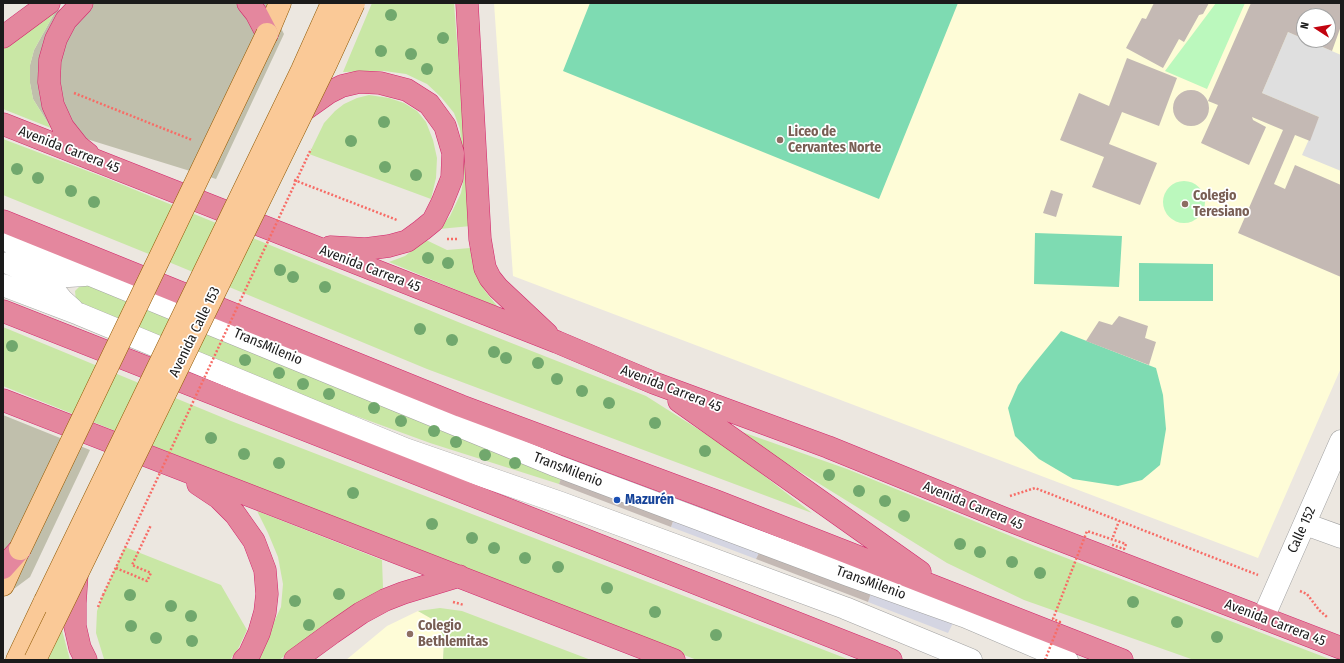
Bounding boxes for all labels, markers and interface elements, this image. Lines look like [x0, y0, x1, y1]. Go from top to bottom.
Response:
north arrow [1296, 8, 1336, 48]
text: N [1298, 21, 1312, 30]
street label: Avenida Carrera 45 [16, 123, 122, 177]
place label: Liceo de Cervantes Norte [788, 124, 881, 156]
marker: Liceo de Cervantes Norte [775, 135, 785, 145]
place label: Colegio Teresiano [1193, 188, 1250, 220]
marker: Colegio Teresiano [1180, 199, 1190, 209]
street label: Avenida Carrera 45 [317, 242, 423, 296]
street label: Avenida Calle 153 [166, 284, 224, 380]
street label: TransMilenio [231, 325, 305, 369]
street label: Avenida Carrera 45 [618, 362, 724, 416]
street label: TransMilenio [531, 449, 605, 491]
street label: Avenida Carrera 45 [920, 478, 1026, 534]
place label: Mazurén [625, 492, 674, 508]
marker: Mazurén [612, 495, 622, 505]
street label: Calle 152 [1284, 504, 1320, 556]
street label: TransMilenio [834, 563, 908, 603]
street label: Avenida Carrera 45 [1222, 596, 1328, 650]
place label: Colegio Bethlemitas [418, 618, 488, 650]
marker: Colegio Bethlemitas [405, 629, 415, 639]

